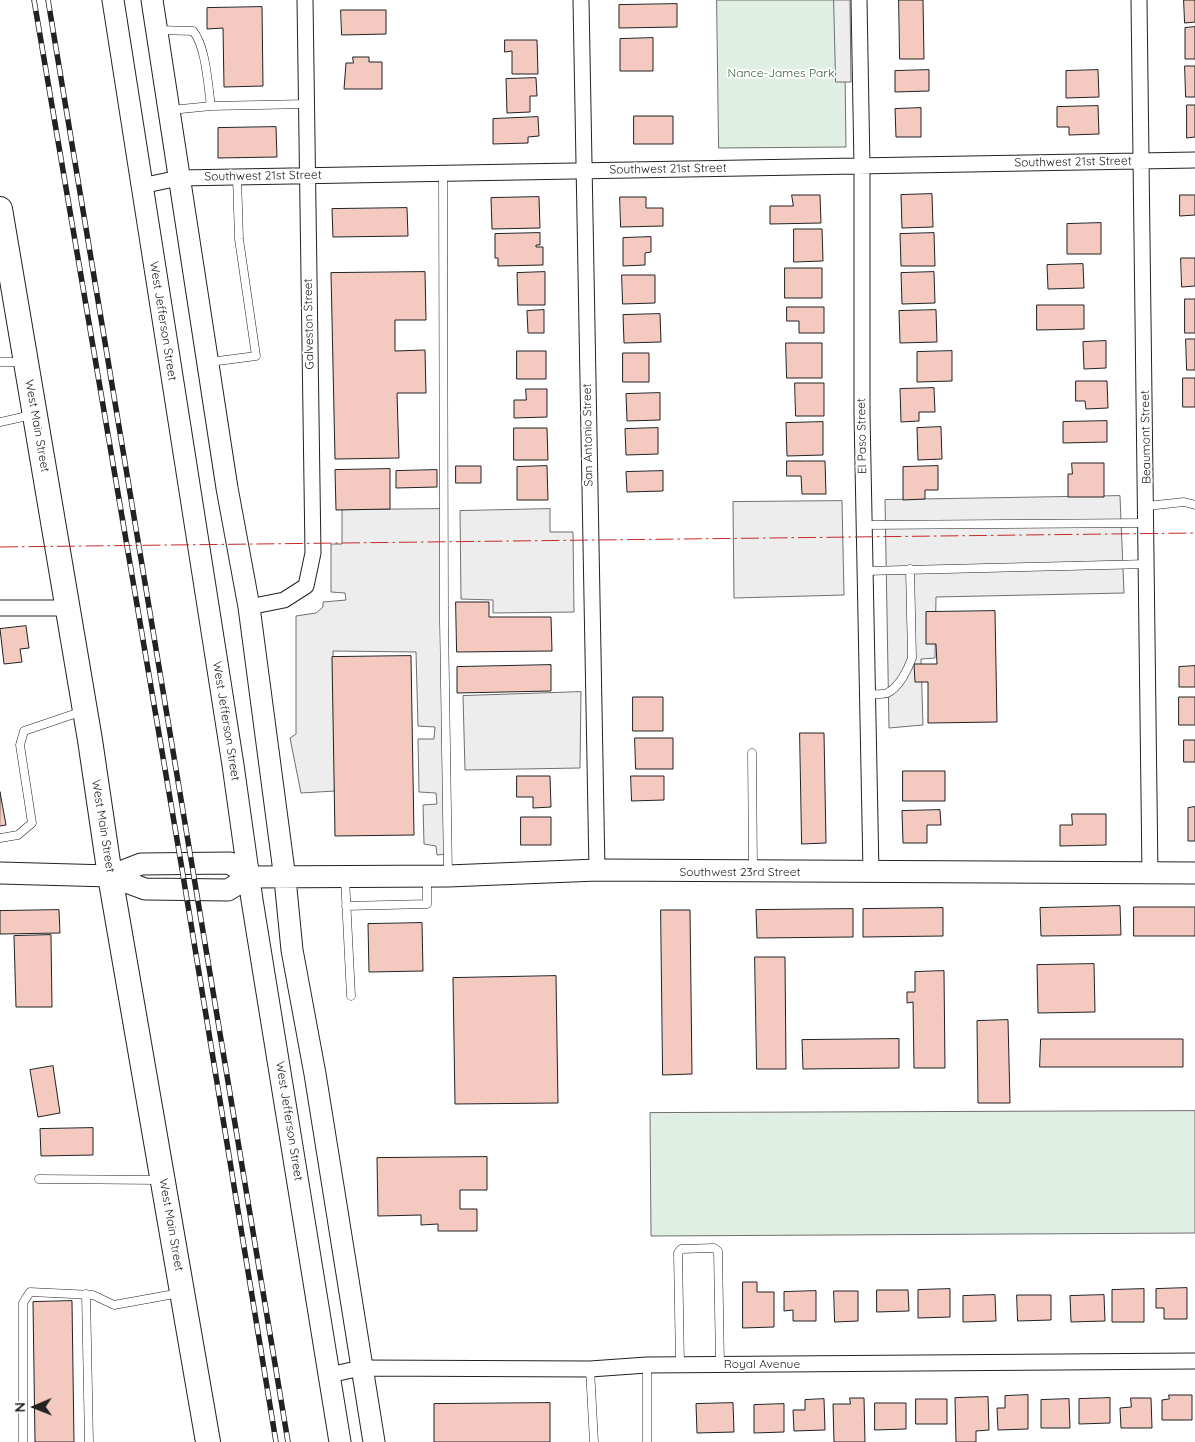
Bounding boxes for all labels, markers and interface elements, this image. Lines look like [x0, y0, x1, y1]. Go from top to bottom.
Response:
park label: Nance-James Park [728, 66, 834, 80]
street label: Southwest 21st Street [1014, 154, 1132, 170]
street label: Southwest 21st Street [609, 161, 727, 177]
street label: Southwest 21st Street [204, 168, 322, 184]
street label: West Jefferson Street [146, 260, 180, 382]
street label: Galveston Street [301, 278, 317, 370]
street label: West Main Street [22, 378, 52, 474]
street label: San Antonio Street [580, 383, 596, 487]
street label: Beaumont Street [1138, 390, 1154, 484]
street label: El Paso Street [854, 398, 870, 474]
street label: West Jefferson Street [209, 660, 243, 782]
street label: West Main Street [89, 778, 117, 874]
street label: Southwest 23rd Street [679, 865, 801, 879]
street label: West Jefferson Street [272, 1060, 306, 1182]
street label: West Main Street [156, 1177, 186, 1273]
street label: Royal Avenue [724, 1357, 800, 1371]
north arrow [10, 1382, 60, 1432]
text: N [11, 1402, 29, 1413]

